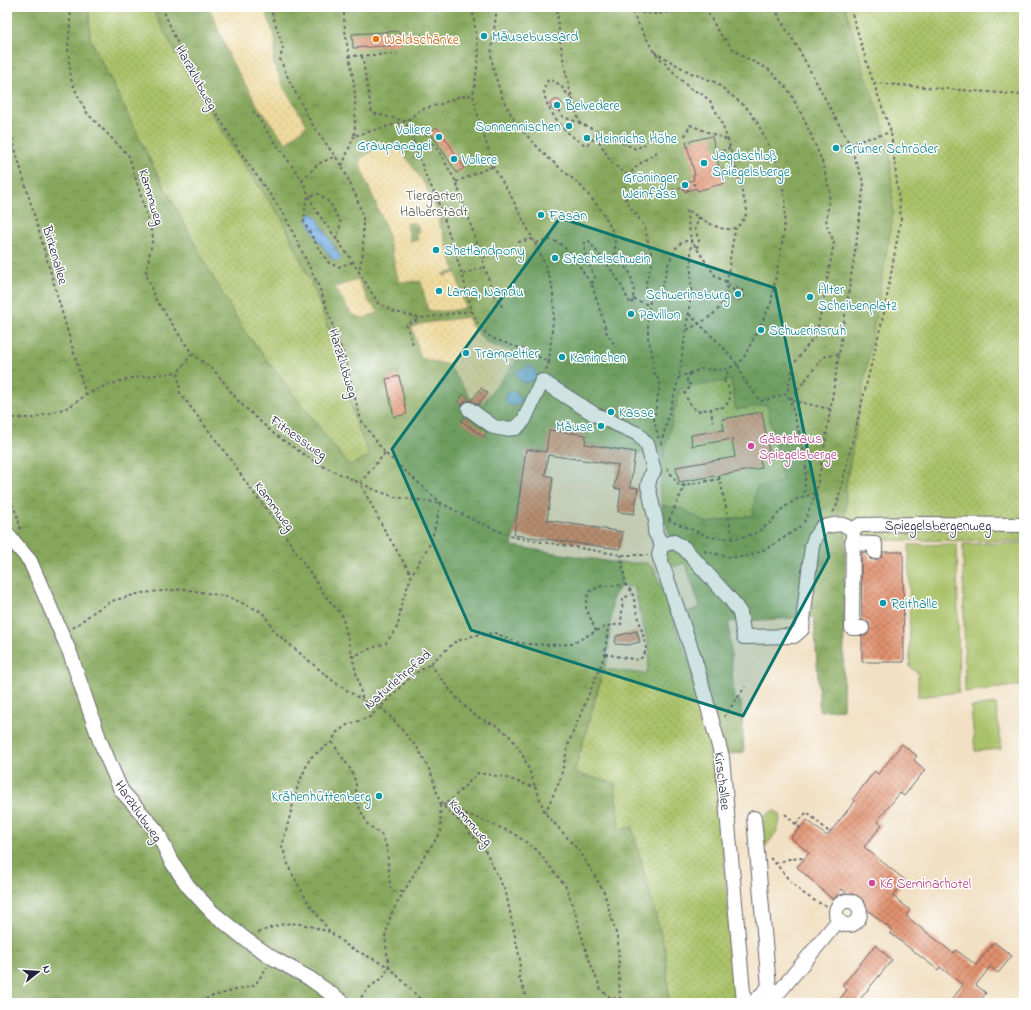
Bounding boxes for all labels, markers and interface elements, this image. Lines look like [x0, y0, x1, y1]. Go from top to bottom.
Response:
place label: Mäusebussard [492, 27, 578, 48]
place label: Waldschänke [384, 30, 460, 51]
marker: Mäusebussard [479, 31, 489, 41]
marker: Waldschänke [371, 34, 381, 44]
street label: Harzklubweg [168, 41, 222, 115]
place label: Belvedere [564, 96, 621, 117]
marker: Belvedere [552, 100, 562, 110]
place label: Sonnennischen [475, 117, 561, 138]
place label: Voliere Graupapagei [357, 120, 432, 158]
marker: Sonnennischen [564, 121, 574, 131]
place label: Heinrichs Höhe [595, 129, 678, 150]
marker: Voliere Graupapagei [434, 132, 444, 142]
marker: Heinrichs Höhe [582, 133, 592, 143]
place label: Grüner Schröder [844, 139, 939, 160]
marker: Grüner Schröder [831, 143, 841, 153]
place label: Jagdschloß Spiegelsberge [712, 146, 791, 184]
place label: Voliere [461, 150, 498, 171]
marker: Voliere [449, 154, 459, 164]
marker: Jagdschloß Spiegelsberge [699, 158, 709, 168]
street label: Kammweg [131, 167, 169, 228]
place label: Gröninger Weinfass [622, 168, 678, 205]
marker: Gröninger Weinfass [680, 180, 690, 190]
park label: Tiergarten Halberstadt [400, 186, 468, 223]
place label: Fasan [548, 206, 587, 227]
marker: Fasan [536, 210, 546, 220]
street label: Birkenallee [36, 223, 73, 288]
place label: Shetlandpony [444, 241, 525, 263]
marker: Shetlandpony [431, 245, 441, 255]
place label: Stachelschwein [563, 249, 651, 270]
marker: Stachelschwein [550, 253, 560, 263]
place label: Alter Scheibenplatz [818, 280, 897, 317]
place label: Lama, Nandu [447, 282, 524, 303]
place label: Schwerinsburg [646, 285, 730, 307]
marker: Lama, Nandu [434, 286, 444, 296]
marker: Schwerinsburg [733, 289, 743, 299]
marker: Alter Scheibenplatz [805, 292, 815, 302]
place label: Pavillon [639, 305, 681, 326]
marker: Pavillon [626, 309, 636, 319]
place label: Schwerinsruh [769, 321, 846, 342]
marker: Schwerinsruh [756, 325, 766, 335]
street label: Harzklubweg [321, 326, 363, 401]
place label: Trampeltier [474, 344, 540, 365]
marker: Trampeltier [461, 348, 471, 358]
place label: Kaninchen [570, 348, 627, 369]
marker: Kaninchen [557, 352, 567, 362]
place label: Kasse [619, 403, 655, 424]
marker: Kasse [606, 407, 616, 417]
street label: Fitnessweg [264, 410, 331, 466]
place label: Mäuse [556, 417, 594, 438]
marker: Mäuse [596, 421, 606, 431]
place label: Gästehaus Spiegelsberge [759, 429, 838, 467]
marker: Gästehaus Spiegelsberge [746, 441, 756, 451]
street label: Kammweg [247, 477, 300, 537]
street label: Spiegelsbergenweg [885, 516, 991, 538]
place label: Reithalle [891, 594, 938, 615]
marker: Reithalle [878, 598, 888, 608]
street label: Naturlehrpfad [360, 645, 436, 715]
street label: Kirschallee [708, 751, 736, 812]
street label: Harzklubweg [108, 777, 167, 848]
place label: Krähenhüttenberg [271, 787, 371, 809]
marker: Krähenhüttenberg [374, 791, 384, 801]
street label: Kammweg [442, 794, 497, 852]
place label: K6 Seminarhotel [880, 874, 971, 895]
marker: K6 Seminarhotel [867, 878, 877, 888]
north arrow [18, 952, 58, 992]
text: N [38, 963, 55, 975]

